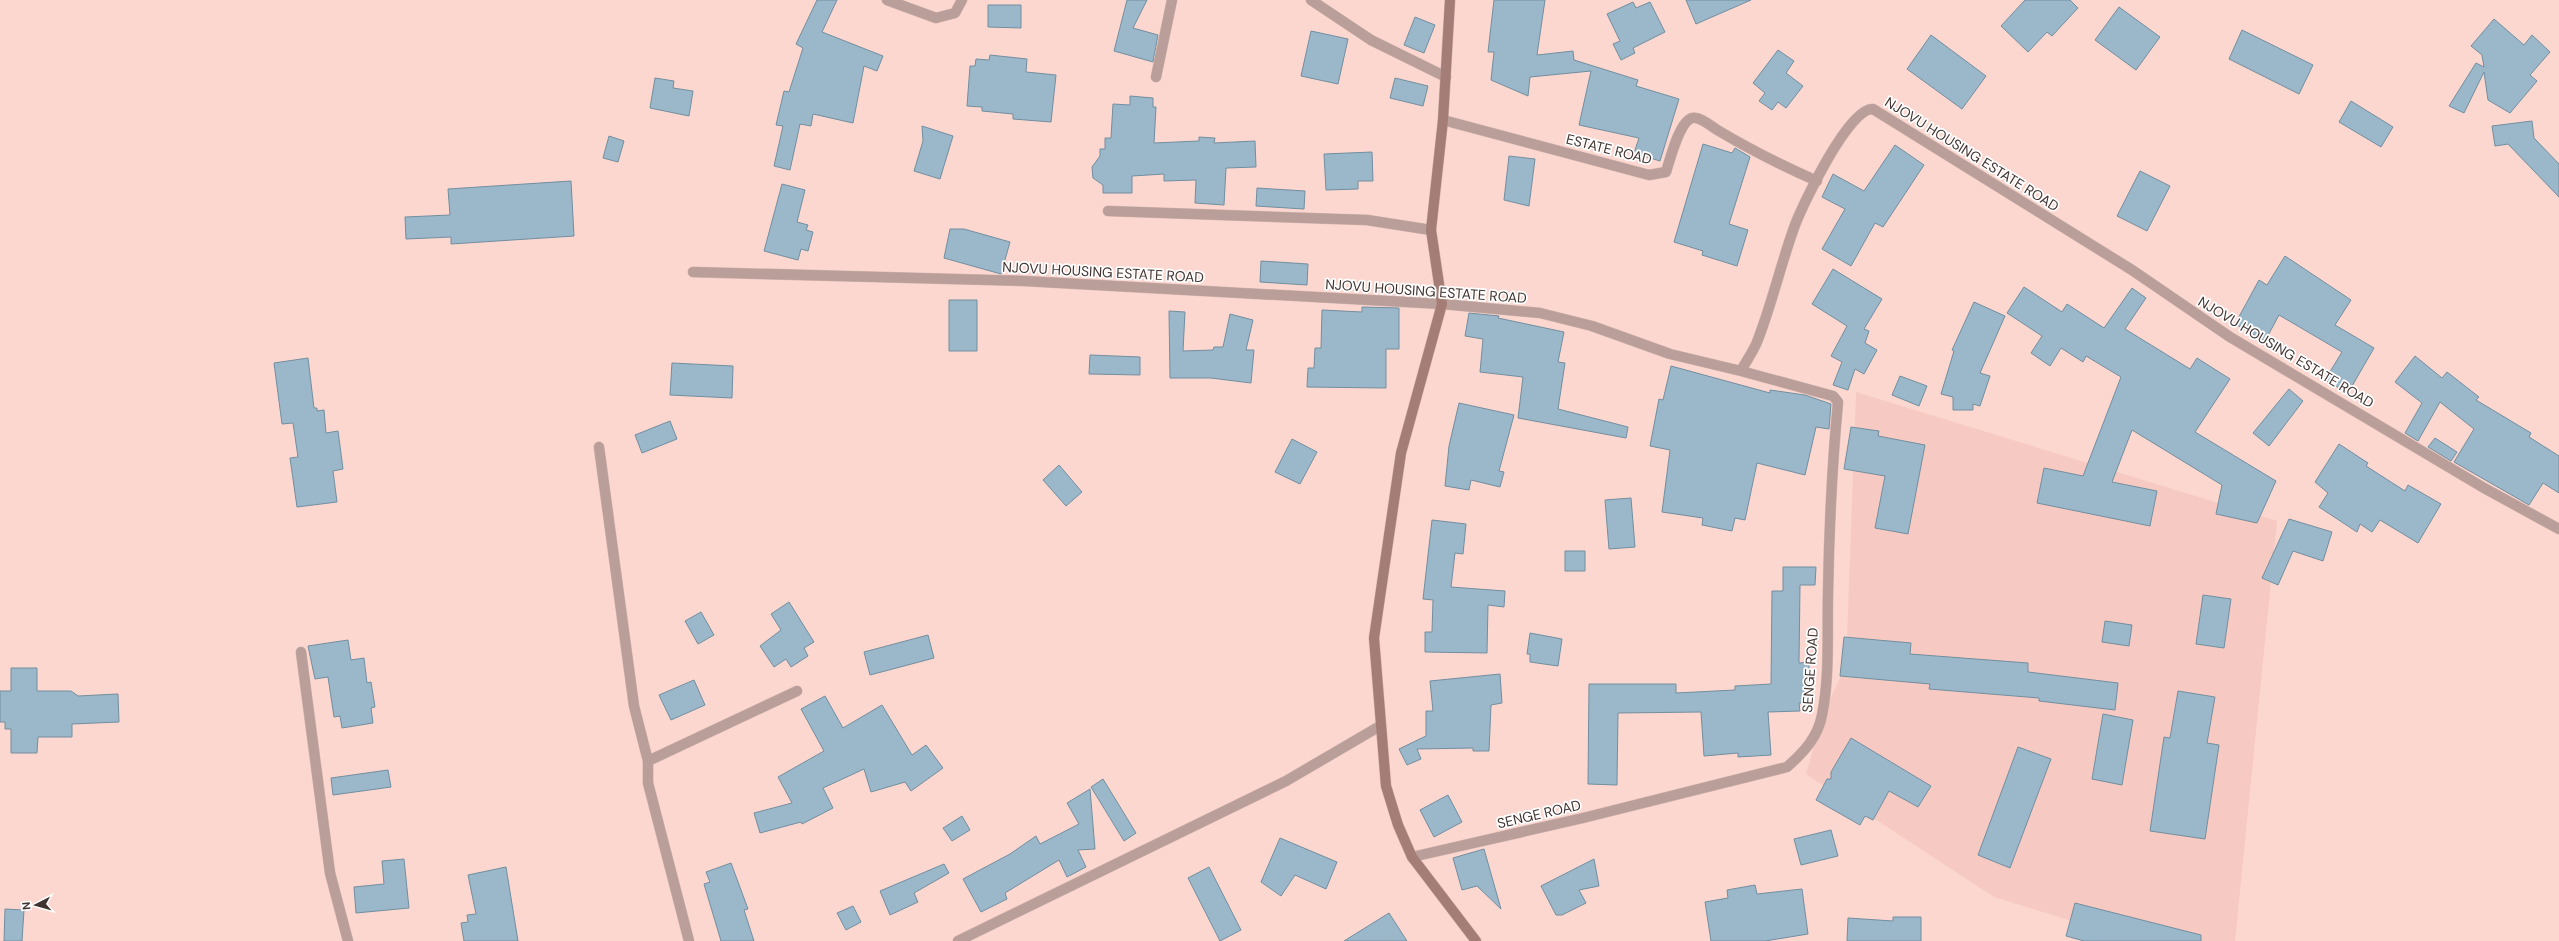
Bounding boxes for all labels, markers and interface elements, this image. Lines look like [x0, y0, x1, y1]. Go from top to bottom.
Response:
street label: NJOVU HOUSING ESTATE ROAD [1882, 93, 2062, 215]
street label: ESTATE ROAD [1564, 130, 1654, 168]
street label: NJOVU HOUSING ESTATE ROAD [1002, 258, 1204, 286]
street label: NJOVU HOUSING ESTATE ROAD [1325, 275, 1527, 307]
street label: NJOVU HOUSING ESTATE ROAD [2195, 292, 2377, 412]
street label: SENGE ROAD [1798, 627, 1822, 713]
street label: SENGE ROAD [1495, 796, 1583, 832]
north arrow [16, 885, 56, 925]
text: N [19, 901, 33, 911]

